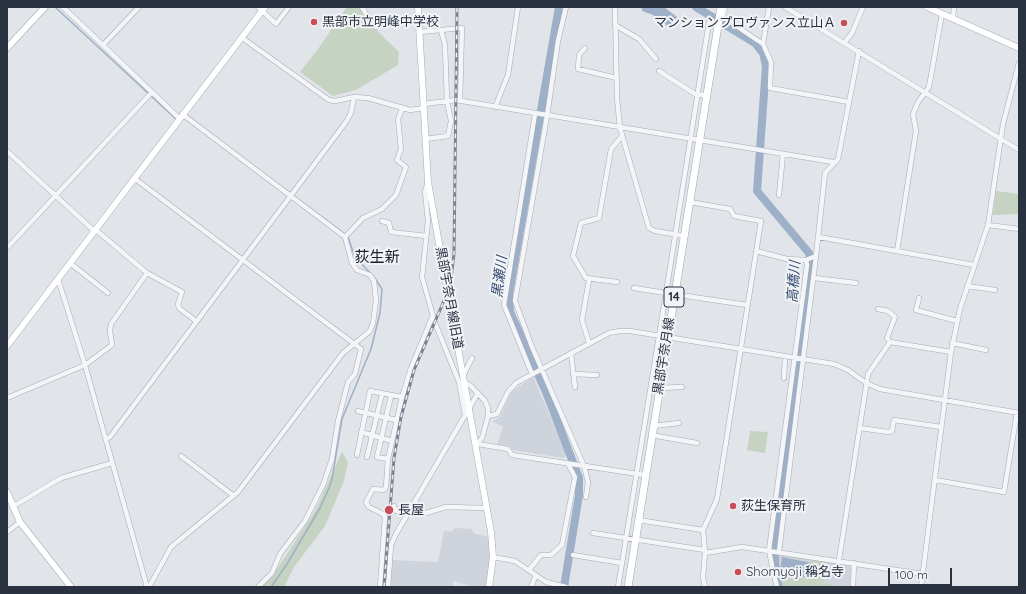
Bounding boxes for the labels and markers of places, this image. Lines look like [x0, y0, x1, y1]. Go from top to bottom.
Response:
place label: 黒部市立明峰中学校 [322, 14, 439, 30]
place label: マンションプロヴァンス立山Ａ [654, 15, 836, 31]
marker: 黒部市立明峰中学校 [309, 17, 319, 27]
marker: マンションプロヴァンス立山Ａ [839, 18, 849, 28]
place label: 荻生保育所 [741, 498, 806, 514]
marker: 荻生保育所 [728, 501, 738, 511]
place label: 長屋 [398, 502, 424, 518]
marker: 長屋 [383, 504, 395, 516]
place label: Shomyoji 稱名寺 [746, 564, 844, 580]
marker: Shomyoji 稱名寺 [733, 567, 743, 577]

